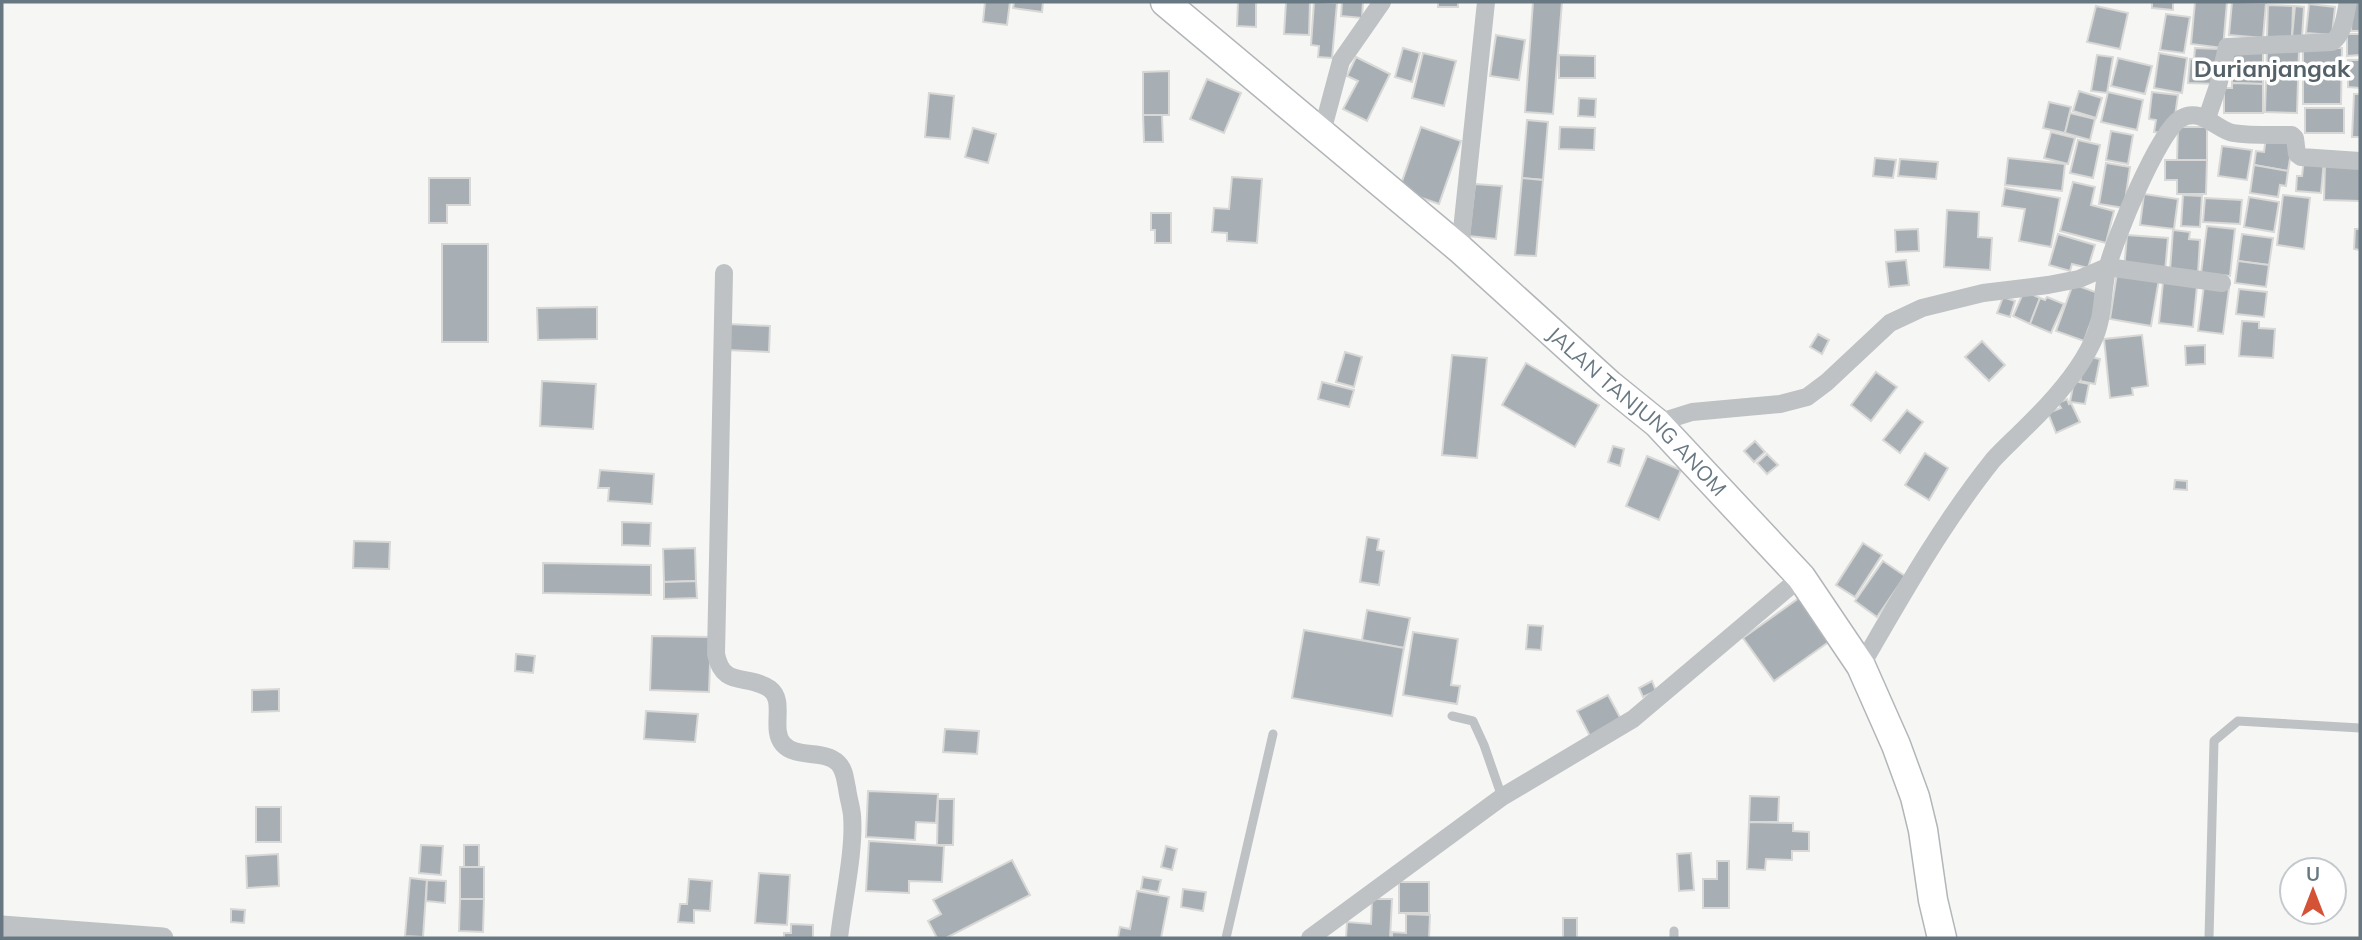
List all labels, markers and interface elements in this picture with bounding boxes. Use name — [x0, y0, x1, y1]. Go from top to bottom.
district label: Durianjangak — [2194, 53, 2351, 83]
street label: JALAN TANJUNG ANOM — [1542, 321, 1732, 501]
north arrow — [2278, 856, 2348, 926]
text: U — [2306, 862, 2320, 886]

